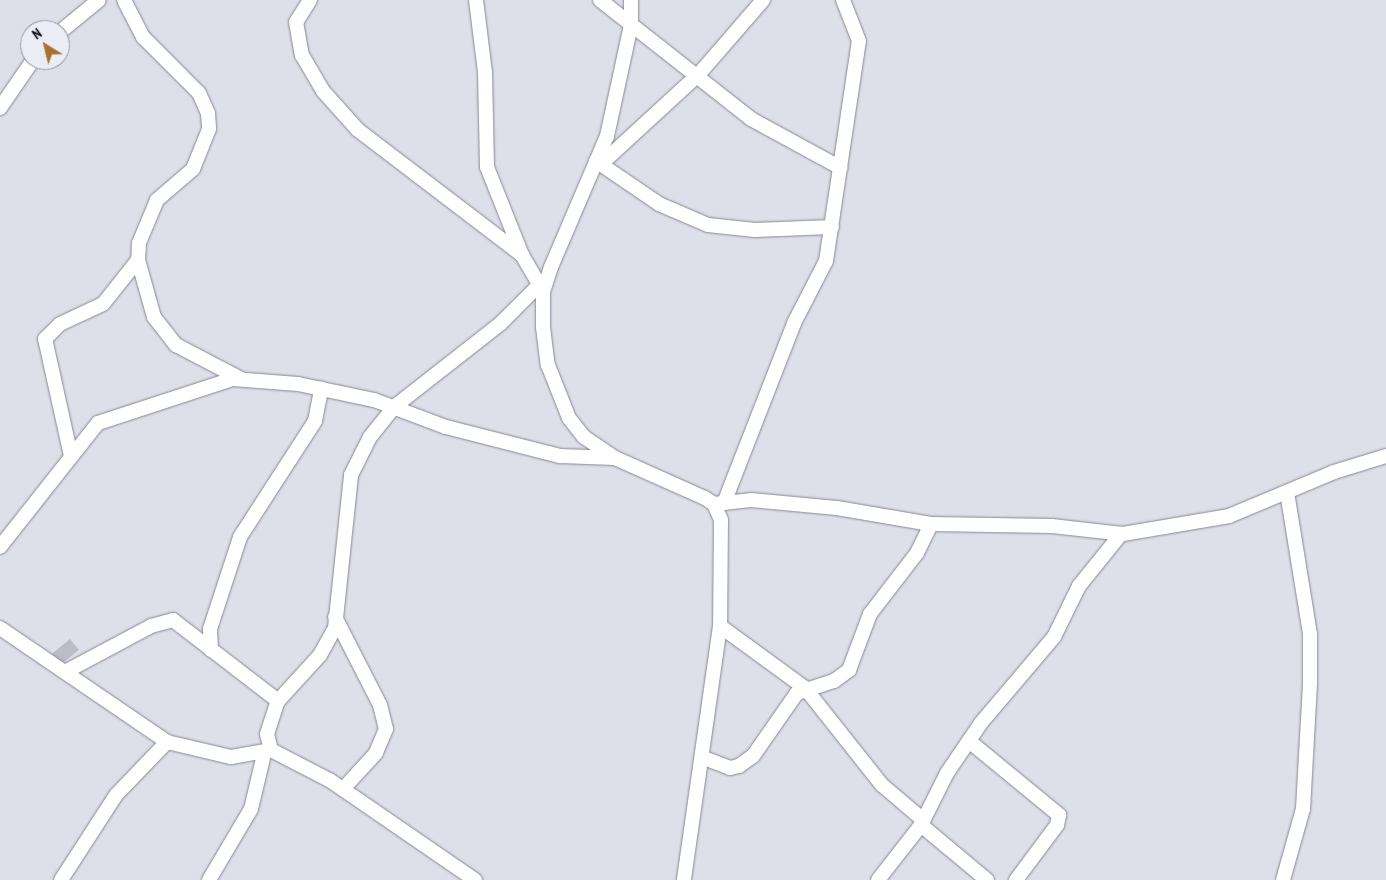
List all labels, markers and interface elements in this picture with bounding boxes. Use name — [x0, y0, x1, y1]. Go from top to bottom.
north arrow — [20, 20, 70, 70]
text: N — [28, 24, 45, 43]

